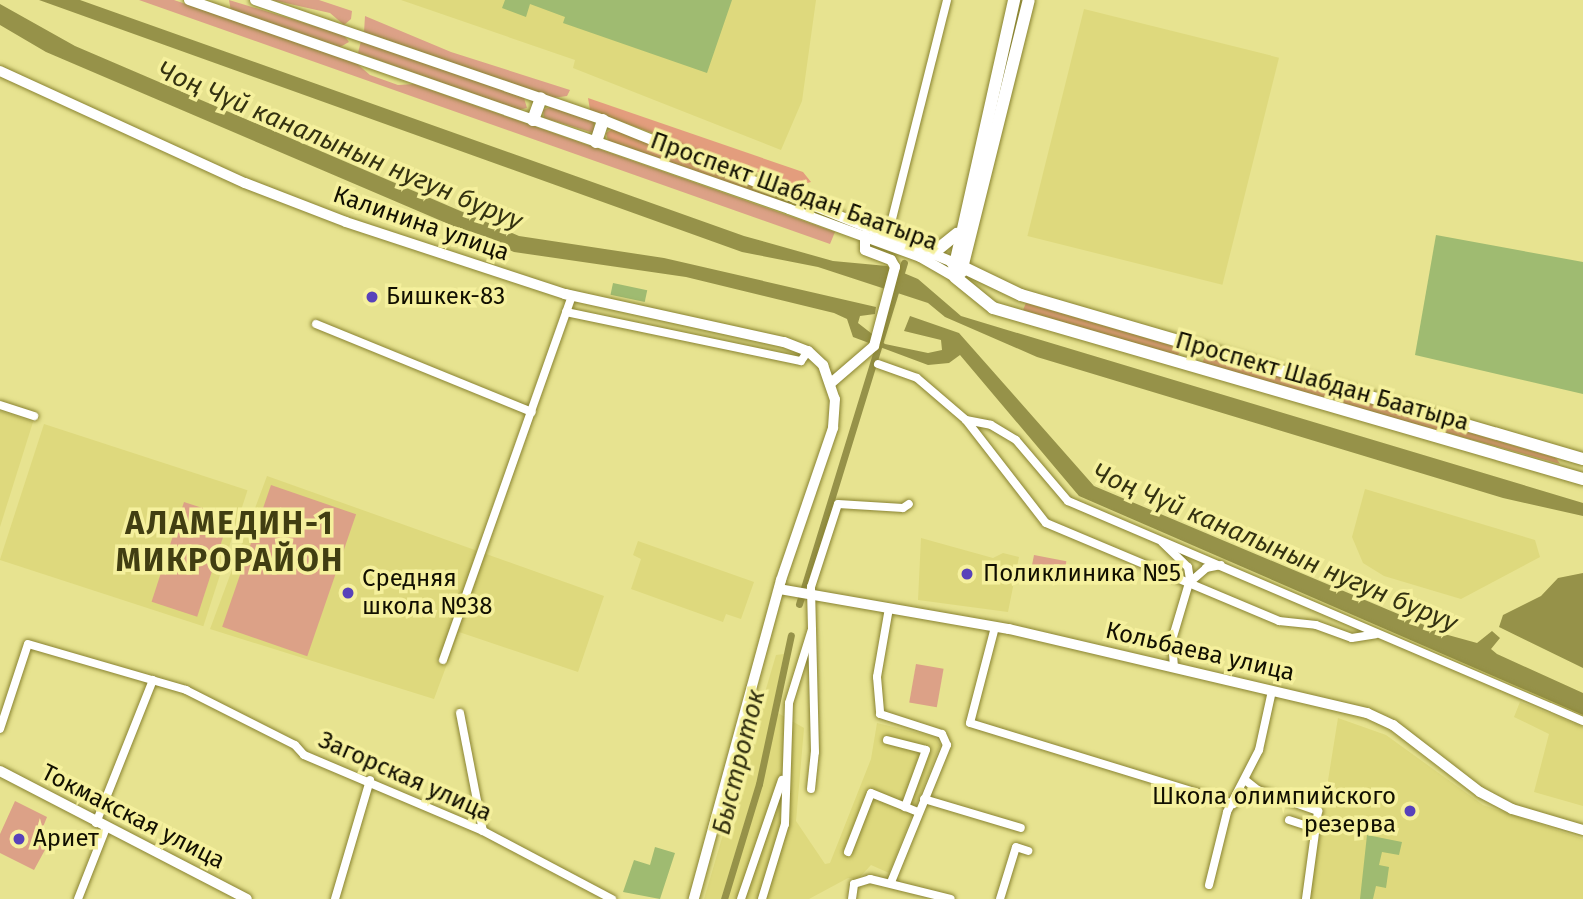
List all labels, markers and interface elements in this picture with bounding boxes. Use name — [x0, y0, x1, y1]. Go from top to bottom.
water label: Чоң Чүй каналынын нугун буруу — [153, 55, 527, 237]
street label: Проспект Шабдан Баатыра — [646, 127, 942, 257]
street label: Калинина улица — [329, 180, 513, 268]
place label: Бишкек-83 — [386, 283, 505, 311]
marker: Бишкек-83 — [364, 289, 380, 305]
street label: Проспект Шабдан Баатыра — [1172, 326, 1472, 438]
water label: Чоң Чүй каналынын нугун буруу — [1088, 457, 1462, 639]
district label: АЛАМЕДИН-1 МИКРОРАЙОН — [117, 505, 343, 580]
place label: Поликлиника №5 — [983, 560, 1181, 588]
marker: Поликлиника №5 — [957, 564, 977, 584]
place label: Средняя школа №38 — [362, 565, 492, 621]
marker: Средняя школа №38 — [340, 585, 356, 601]
street label: Кольбаева улица — [1103, 616, 1297, 688]
water label: Быстроток — [706, 686, 772, 838]
street label: Загорская улица — [314, 726, 496, 828]
street label: Токмакская улица — [36, 758, 230, 876]
place label: Школа олимпийского резерва — [1152, 783, 1396, 839]
marker: Школа олимпийского резерва — [1402, 803, 1418, 819]
place label: Ариет — [33, 825, 99, 853]
marker: Ариет — [11, 831, 27, 847]

